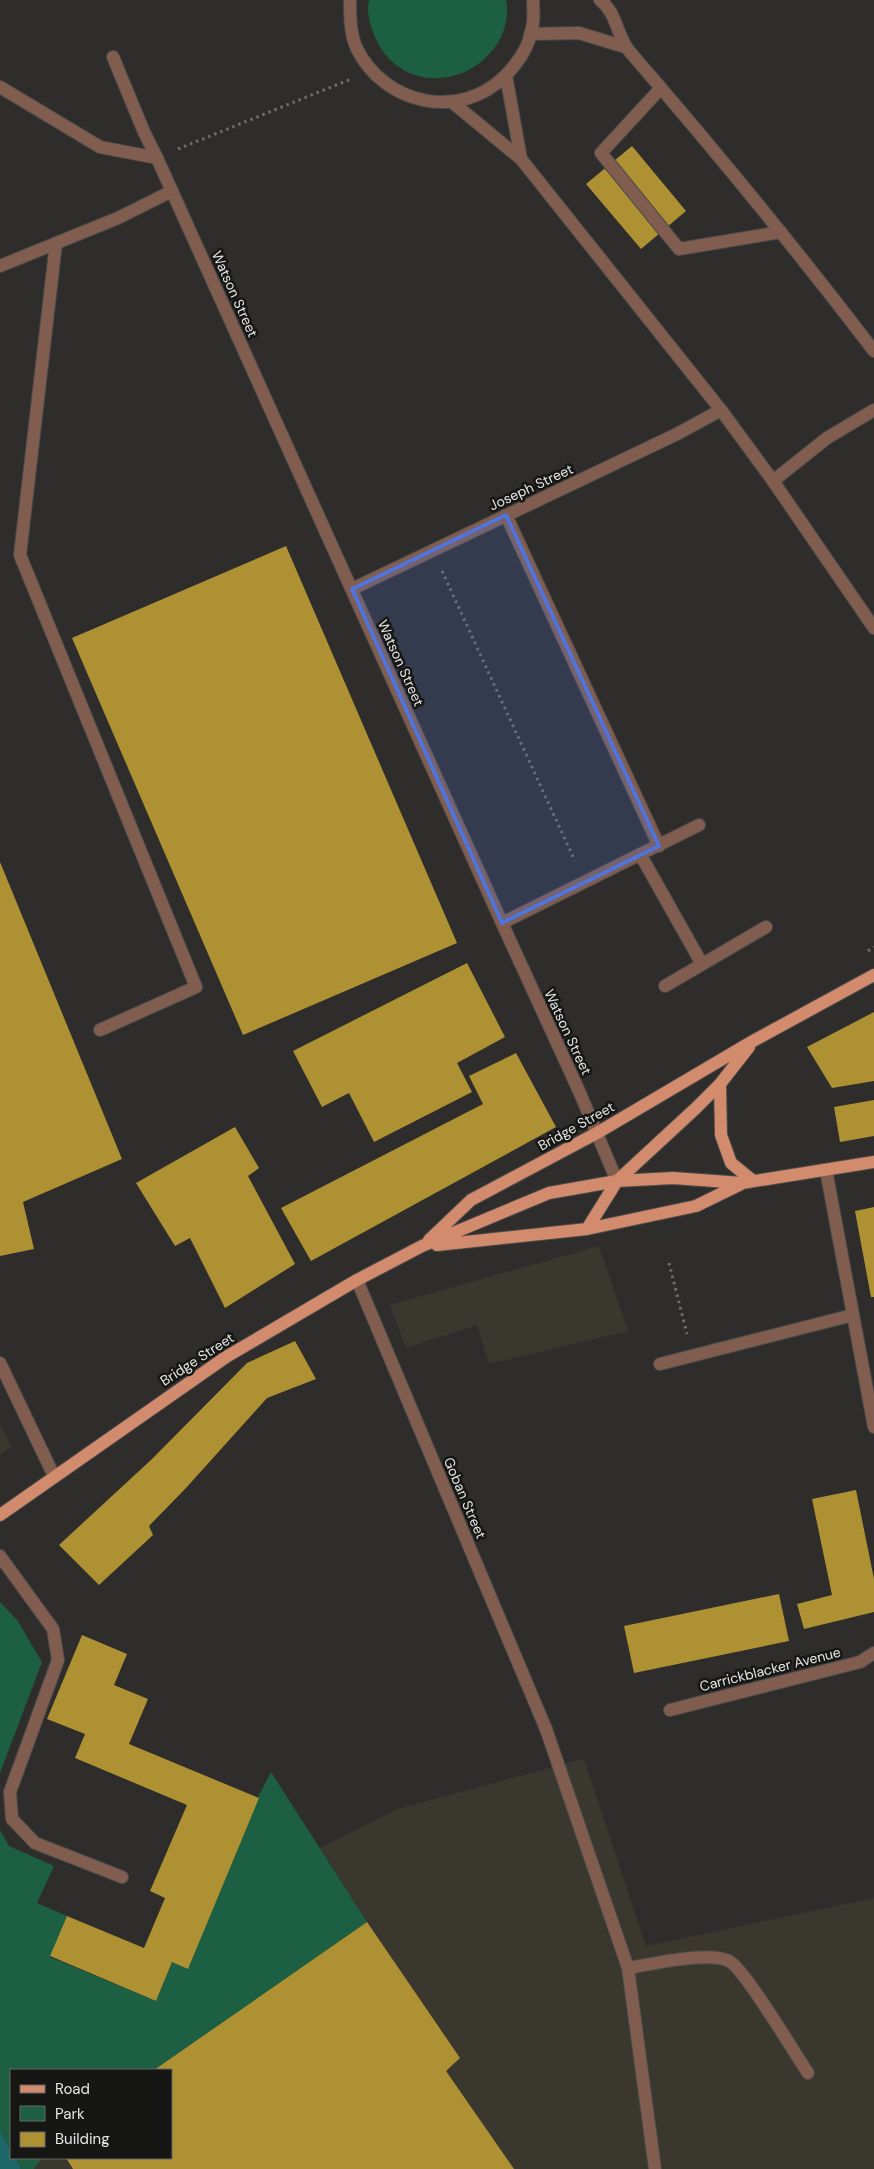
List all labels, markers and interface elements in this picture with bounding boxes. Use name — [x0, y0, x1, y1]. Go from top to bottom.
street label: Watson Street — [208, 248, 262, 340]
street label: Joseph Street — [486, 460, 576, 514]
street label: Watson Street — [374, 617, 428, 709]
street label: Watson Street — [540, 986, 596, 1078]
street label: Bridge Street — [535, 1098, 617, 1154]
street label: Bridge Street — [157, 1328, 237, 1390]
street label: Goban Street — [440, 1455, 490, 1541]
street label: Carrickblacker Avenue — [698, 1643, 843, 1695]
legend — [10, 2069, 172, 2159]
text: Road — [55, 2079, 90, 2099]
text: Park — [55, 2104, 85, 2124]
text: Building — [55, 2129, 110, 2149]

